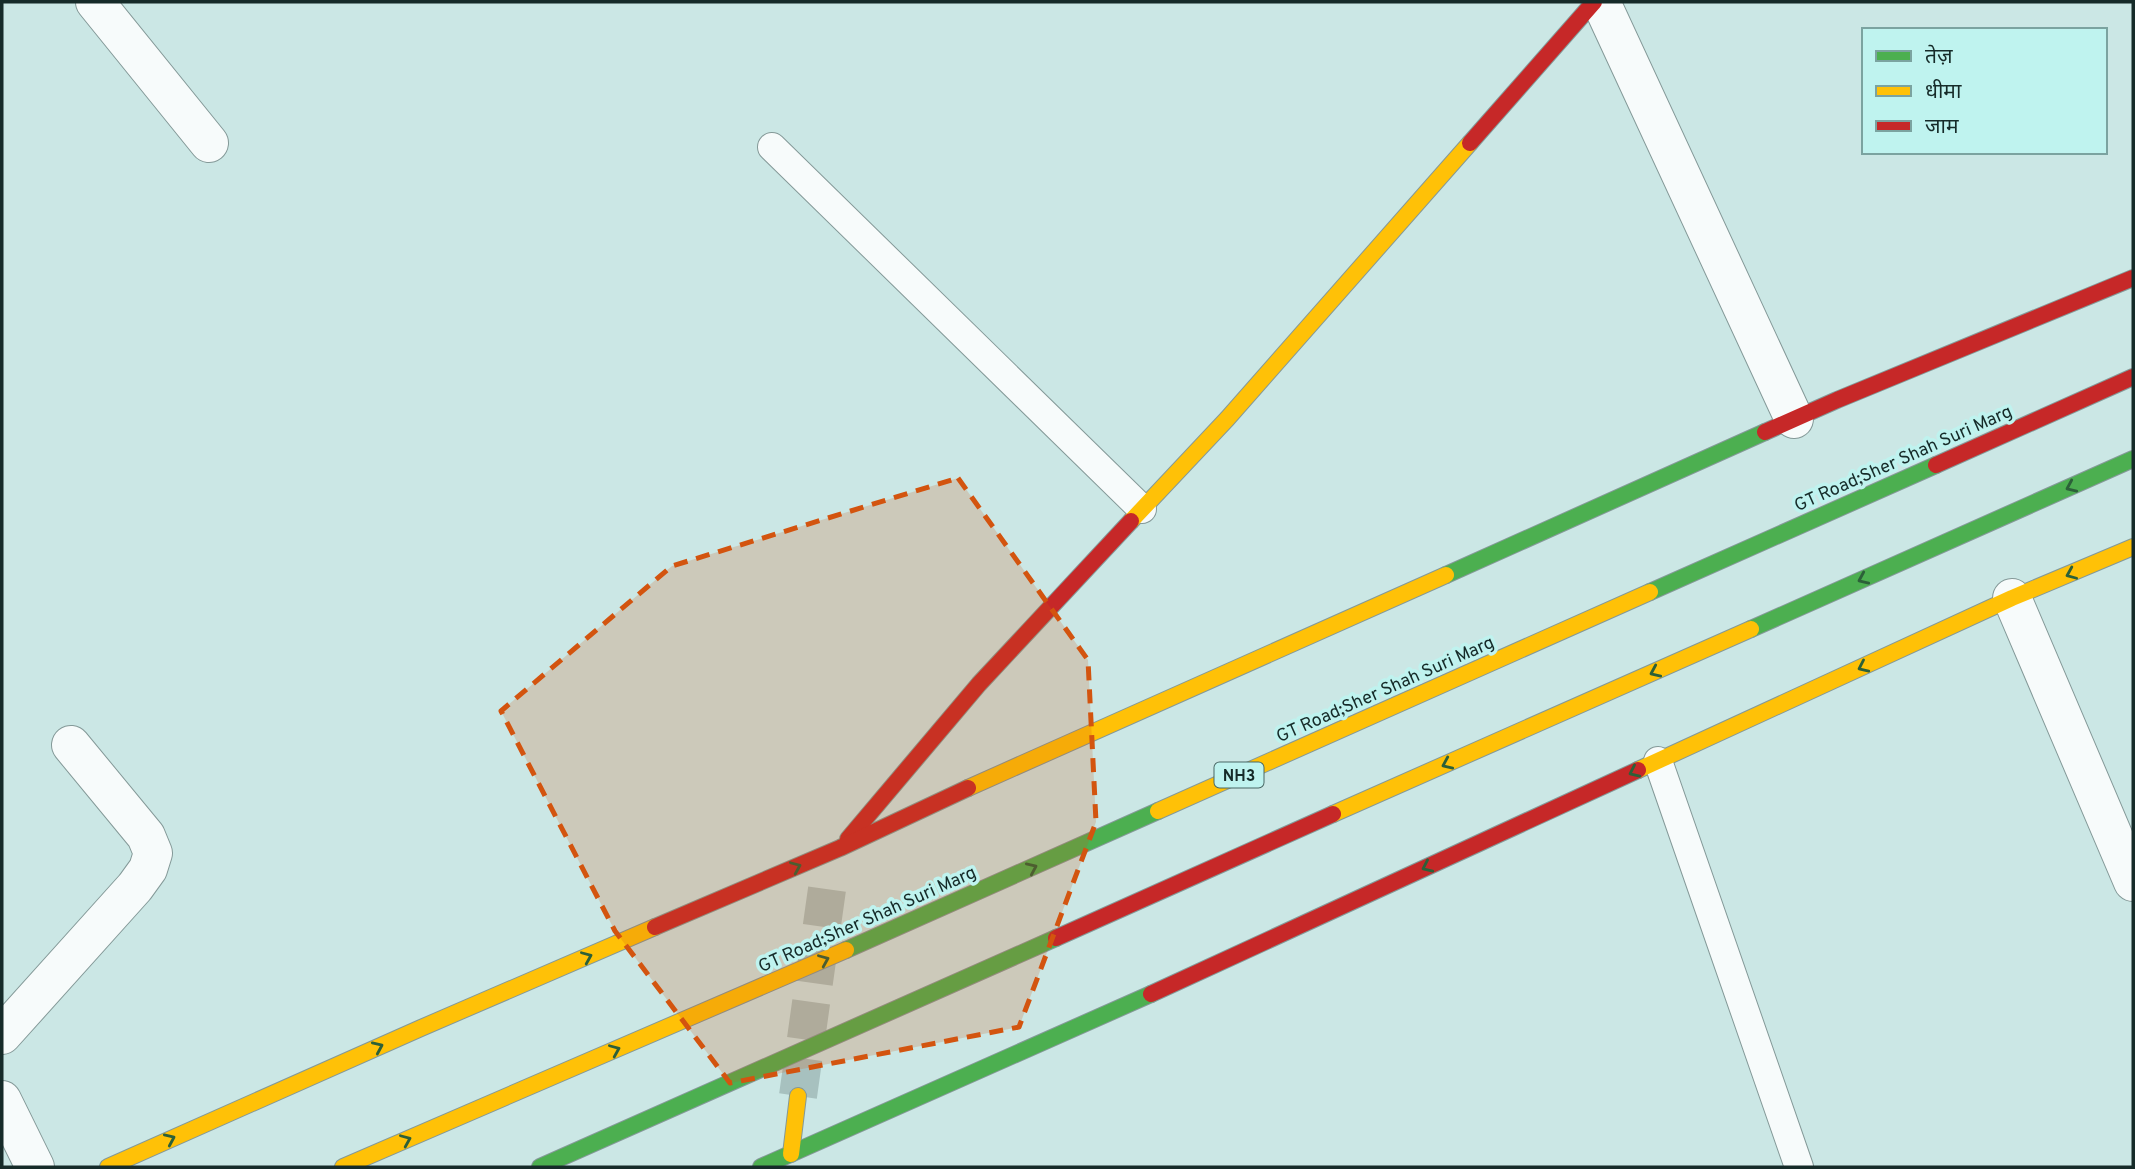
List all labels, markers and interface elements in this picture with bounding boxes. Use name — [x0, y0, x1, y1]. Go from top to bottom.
legend — [1862, 28, 2107, 154]
text: तेज़ — [1925, 44, 1953, 71]
text: धीमा — [1925, 79, 1962, 106]
text: जाम — [1925, 114, 1959, 141]
street label: GT Road;Sher Shah Suri Marg — [1791, 401, 2016, 518]
one-way arrow — [2066, 479, 2078, 493]
one-way arrow — [2065, 565, 2077, 579]
one-way arrow — [1858, 571, 1870, 585]
street label: GT Road;Sher Shah Suri Marg — [1273, 632, 1498, 749]
one-way arrow — [1858, 659, 1870, 673]
one-way arrow — [1650, 664, 1662, 678]
one-way arrow — [1442, 756, 1454, 770]
road number: NH3 — [1214, 762, 1264, 788]
one-way arrow — [1629, 764, 1641, 778]
one-way arrow — [1422, 859, 1434, 873]
one-way arrow — [789, 861, 801, 875]
street label: GT Road;Sher Shah Suri Marg — [755, 862, 980, 979]
one-way arrow — [1025, 862, 1037, 876]
one-way arrow — [580, 951, 592, 965]
one-way arrow — [816, 954, 829, 968]
one-way arrow — [371, 1041, 383, 1055]
one-way arrow — [607, 1044, 620, 1058]
one-way arrow — [163, 1133, 175, 1147]
one-way arrow — [399, 1134, 411, 1148]

